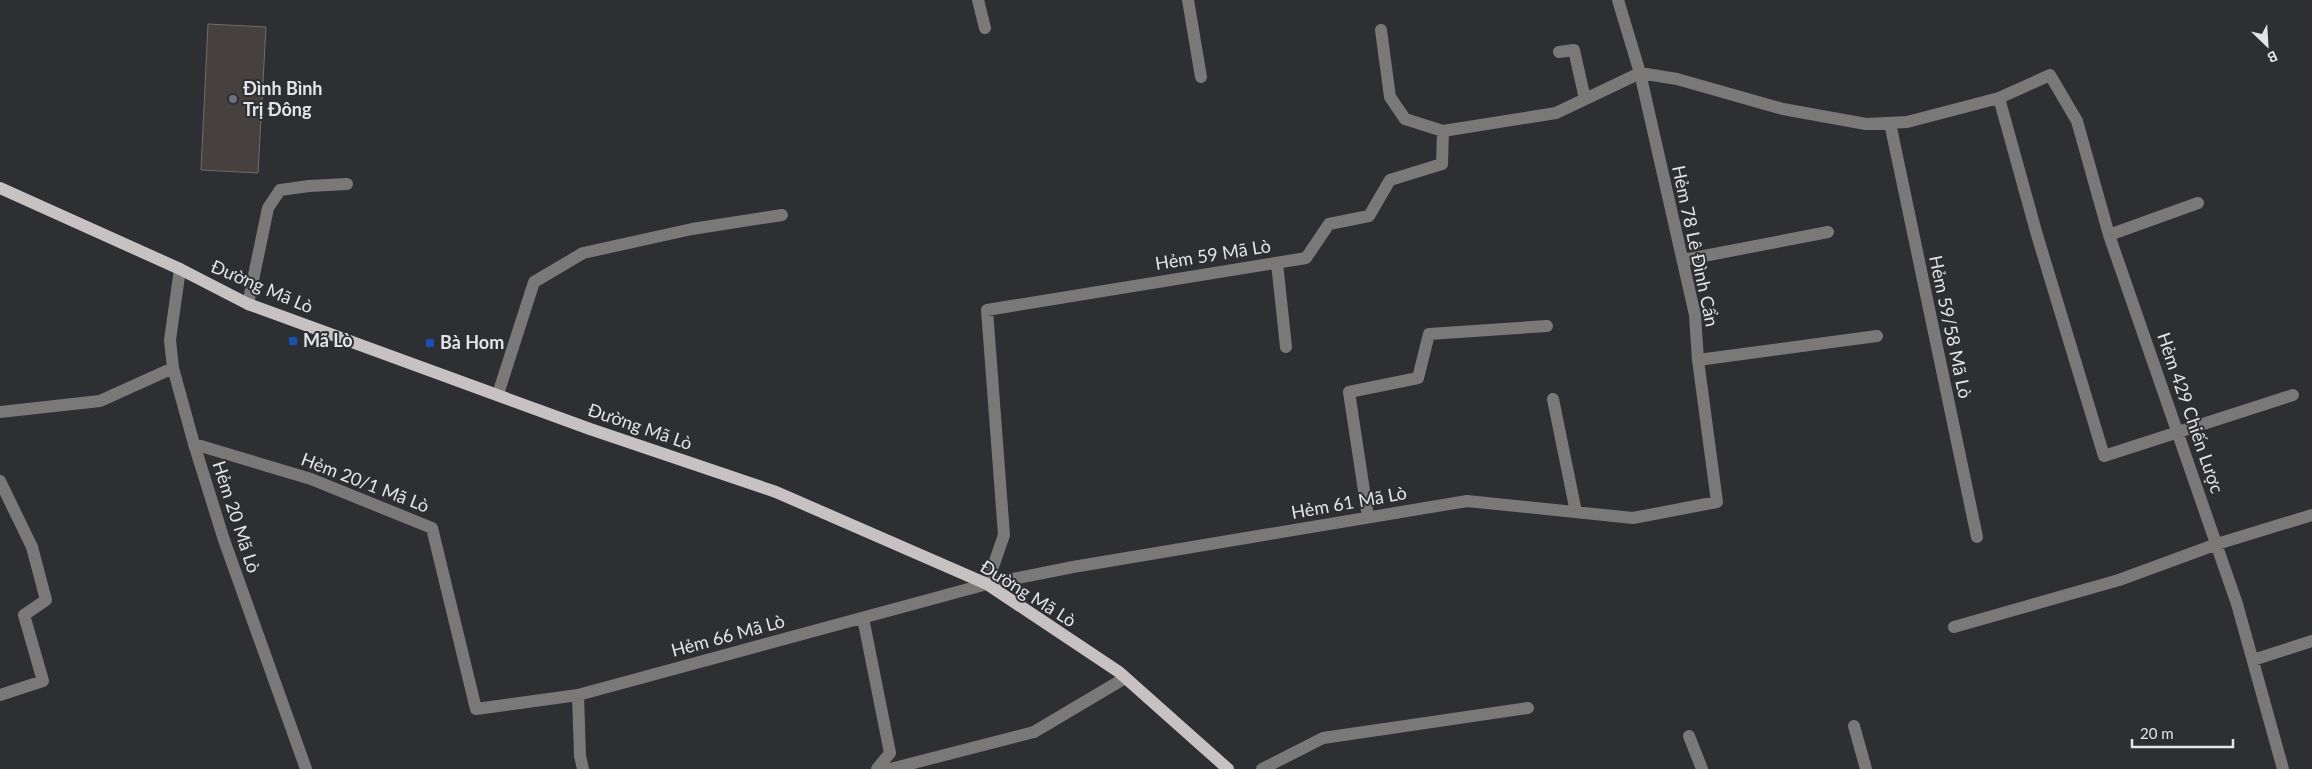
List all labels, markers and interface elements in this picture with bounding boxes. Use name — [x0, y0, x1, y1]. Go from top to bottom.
north arrow — [2242, 20, 2292, 70]
text: B — [2265, 48, 2280, 67]
place label: Đình Bình Trị Đông — [242, 77, 323, 120]
marker: Đình Bình Trị Đông — [227, 93, 239, 105]
street label: Hẻm 78 Lê Đình Cẩn — [1668, 163, 1724, 328]
street label: Hẻm 59 Mã Lò — [1154, 234, 1272, 274]
street label: Hẻm 59/58 Mã Lò — [1925, 253, 1977, 400]
street label: Đường Mã Lò — [208, 255, 317, 317]
place label: Mã Lò — [303, 329, 353, 351]
street label: Hẻm 429 Chiến Lược — [2153, 329, 2229, 496]
place label: Bà Hom — [440, 331, 504, 353]
marker: Mã Lò — [287, 335, 299, 347]
marker: Bà Hom — [424, 337, 436, 349]
street label: Đường Mã Lò — [585, 398, 695, 454]
street label: Hẻm 20/1 Mã Lò — [298, 448, 432, 517]
street label: Hẻm 20 Mã Lò — [208, 458, 265, 576]
street label: Hẻm 61 Mã Lò — [1289, 481, 1408, 523]
street label: Đường Mã Lò — [977, 555, 1081, 631]
street label: Hẻm 66 Mã Lò — [669, 609, 787, 661]
scale bar — [2132, 716, 2233, 748]
text: 20 m — [2140, 724, 2174, 742]

